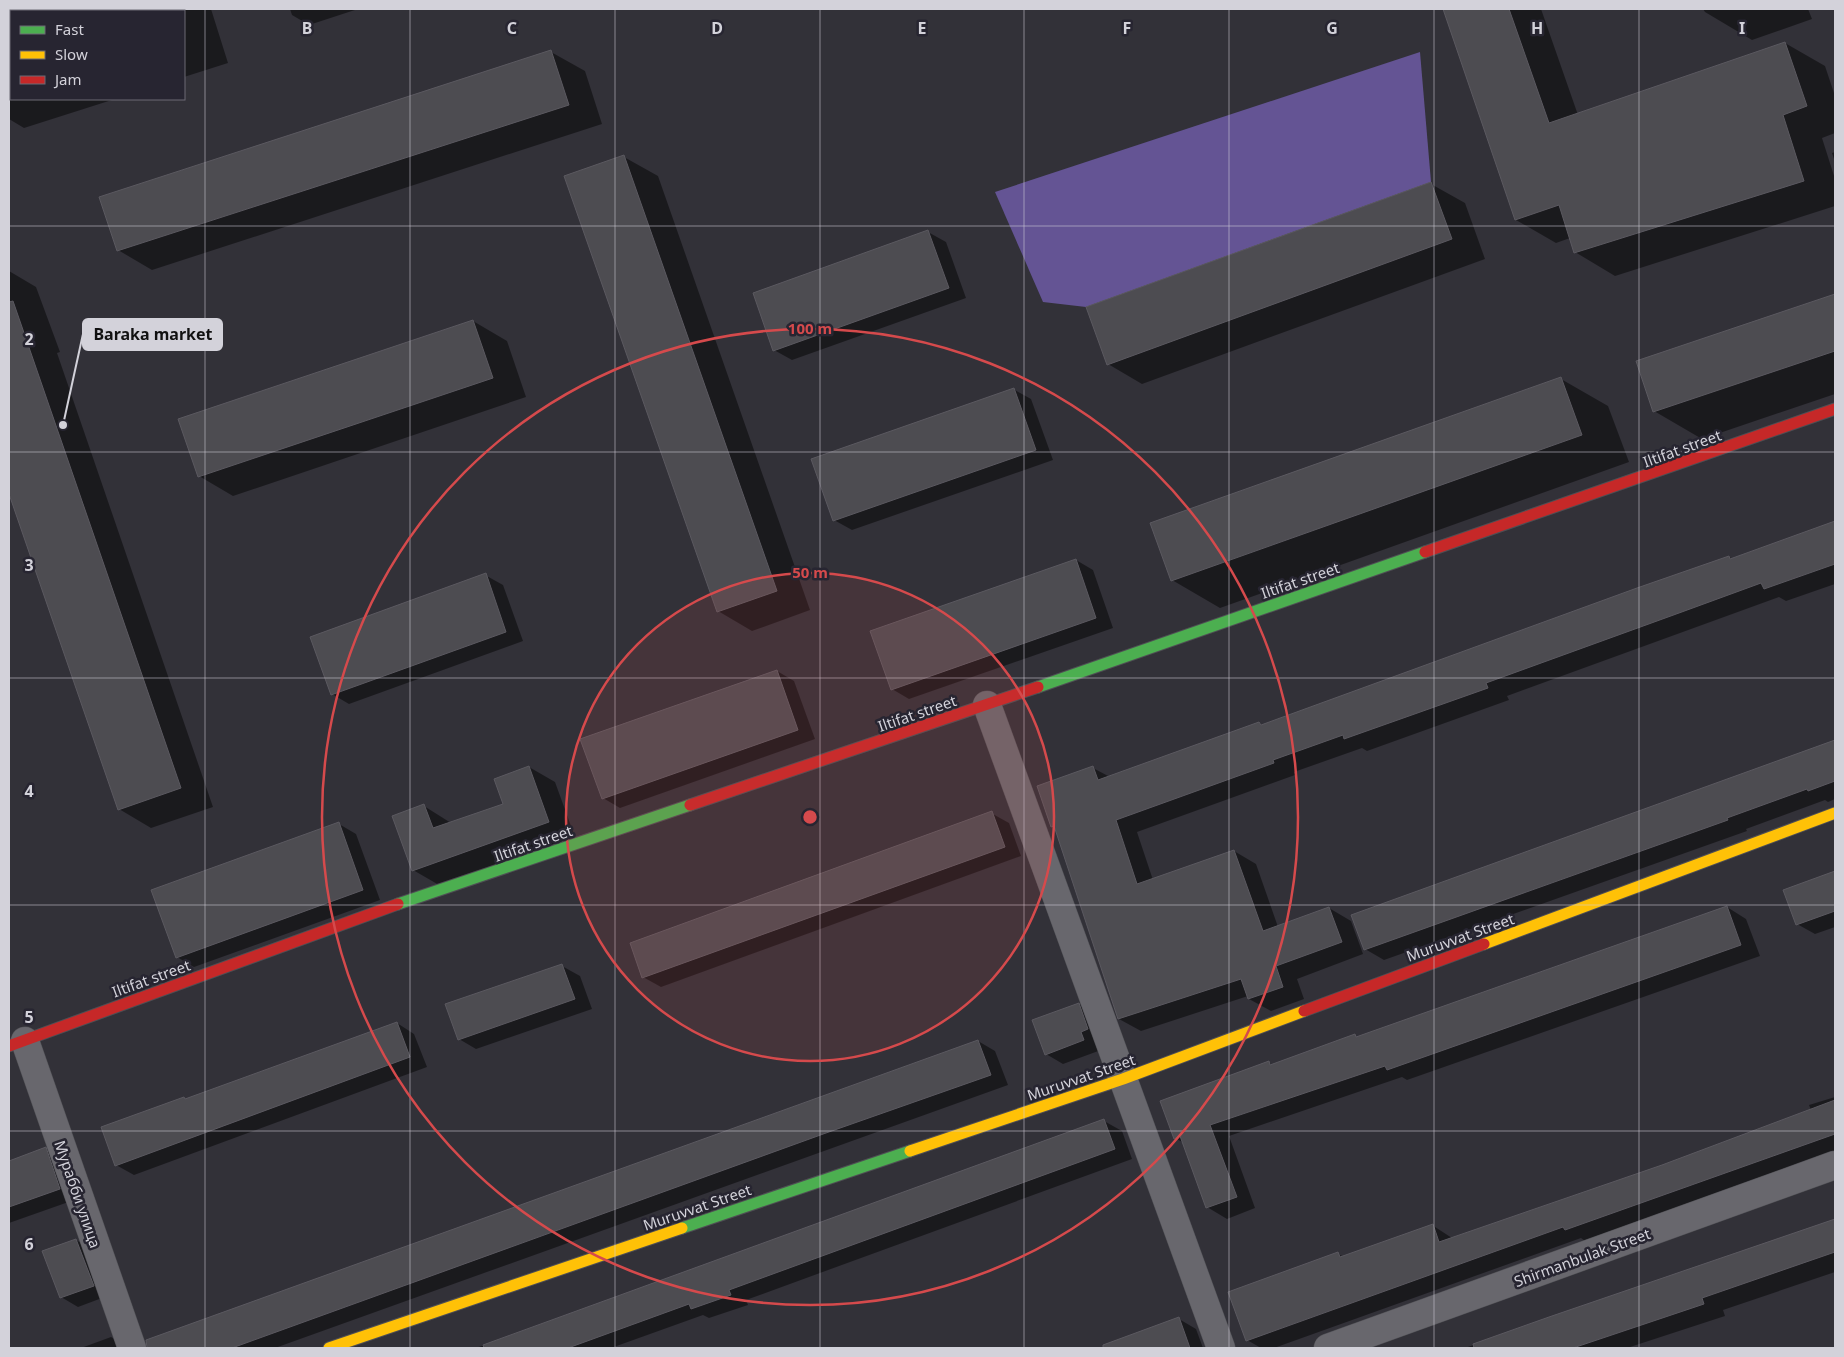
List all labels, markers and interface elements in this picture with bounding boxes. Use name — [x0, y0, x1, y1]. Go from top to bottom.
legend — [10, 10, 185, 100]
text: B — [302, 17, 312, 39]
text: C — [507, 17, 517, 39]
text: D — [711, 17, 723, 39]
text: E — [918, 17, 927, 39]
text: F — [1123, 17, 1131, 39]
text: G — [1326, 17, 1338, 39]
text: H — [1531, 17, 1543, 39]
text: I — [1739, 17, 1745, 39]
text: Fast — [55, 19, 84, 39]
text: Slow — [55, 44, 88, 64]
text: Jam — [53, 69, 82, 89]
text: 100 m — [788, 318, 832, 338]
callout: Baraka market — [83, 319, 222, 350]
text: Baraka market — [93, 323, 213, 345]
text: 2 — [24, 328, 34, 350]
street label: Iltifаt street — [1640, 424, 1724, 471]
text: 3 — [24, 554, 34, 576]
street label: Iltifаt street — [1258, 557, 1343, 603]
text: 50 m — [792, 562, 828, 582]
street label: Iltifаt street — [875, 690, 960, 736]
text: 4 — [24, 780, 34, 802]
centre of rings — [801, 808, 819, 826]
street label: Iltifаt street — [491, 820, 576, 866]
street label: Muruvvat Street — [1403, 908, 1517, 966]
street label: Iltifаt street — [109, 954, 193, 1001]
text: 5 — [24, 1006, 34, 1028]
street label: Muruvvat Street — [1024, 1049, 1138, 1105]
street label: Мурабби улица — [50, 1138, 106, 1250]
street label: Muruvvat Street — [640, 1179, 754, 1235]
street label: Shirmаnbulak Street — [1511, 1223, 1654, 1291]
text: 6 — [24, 1233, 34, 1255]

